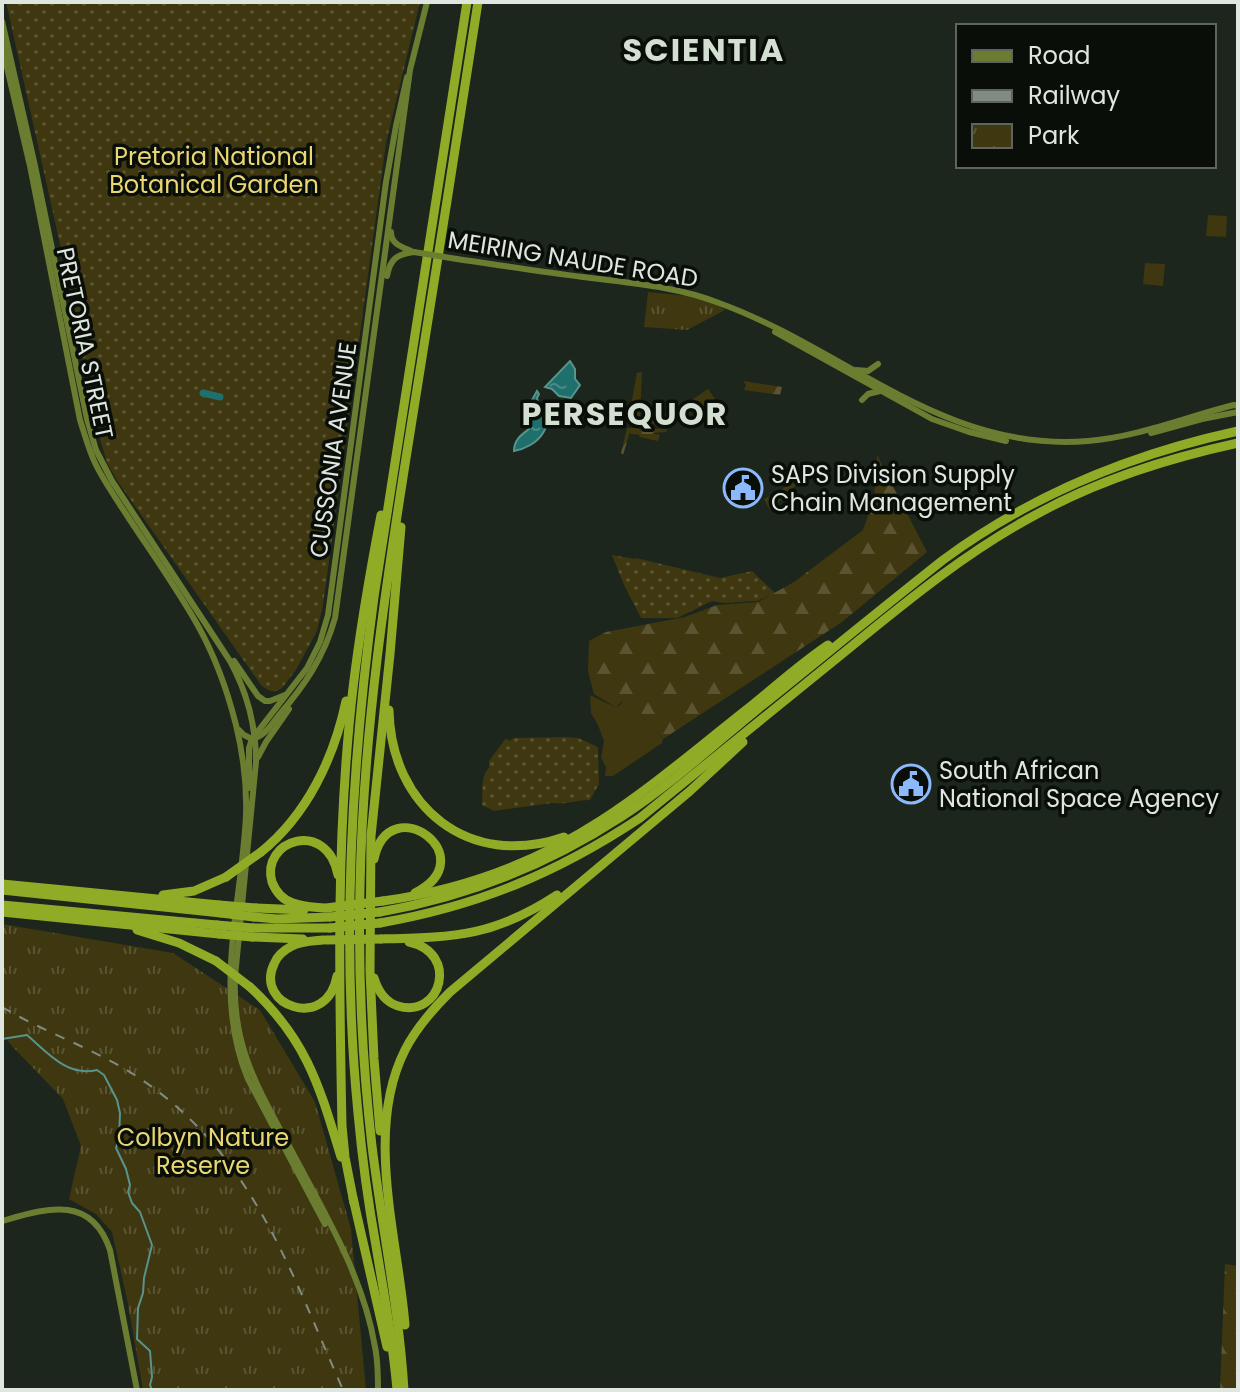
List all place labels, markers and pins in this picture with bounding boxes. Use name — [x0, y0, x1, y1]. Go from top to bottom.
place label: SAPS Division Supply Chain Management — [771, 458, 1015, 519]
public building icon: SAPS Division Supply Chain Management — [722, 467, 764, 509]
place label: South African National Space Agency — [939, 754, 1220, 815]
public building icon: South African National Space Agency — [890, 763, 932, 805]

